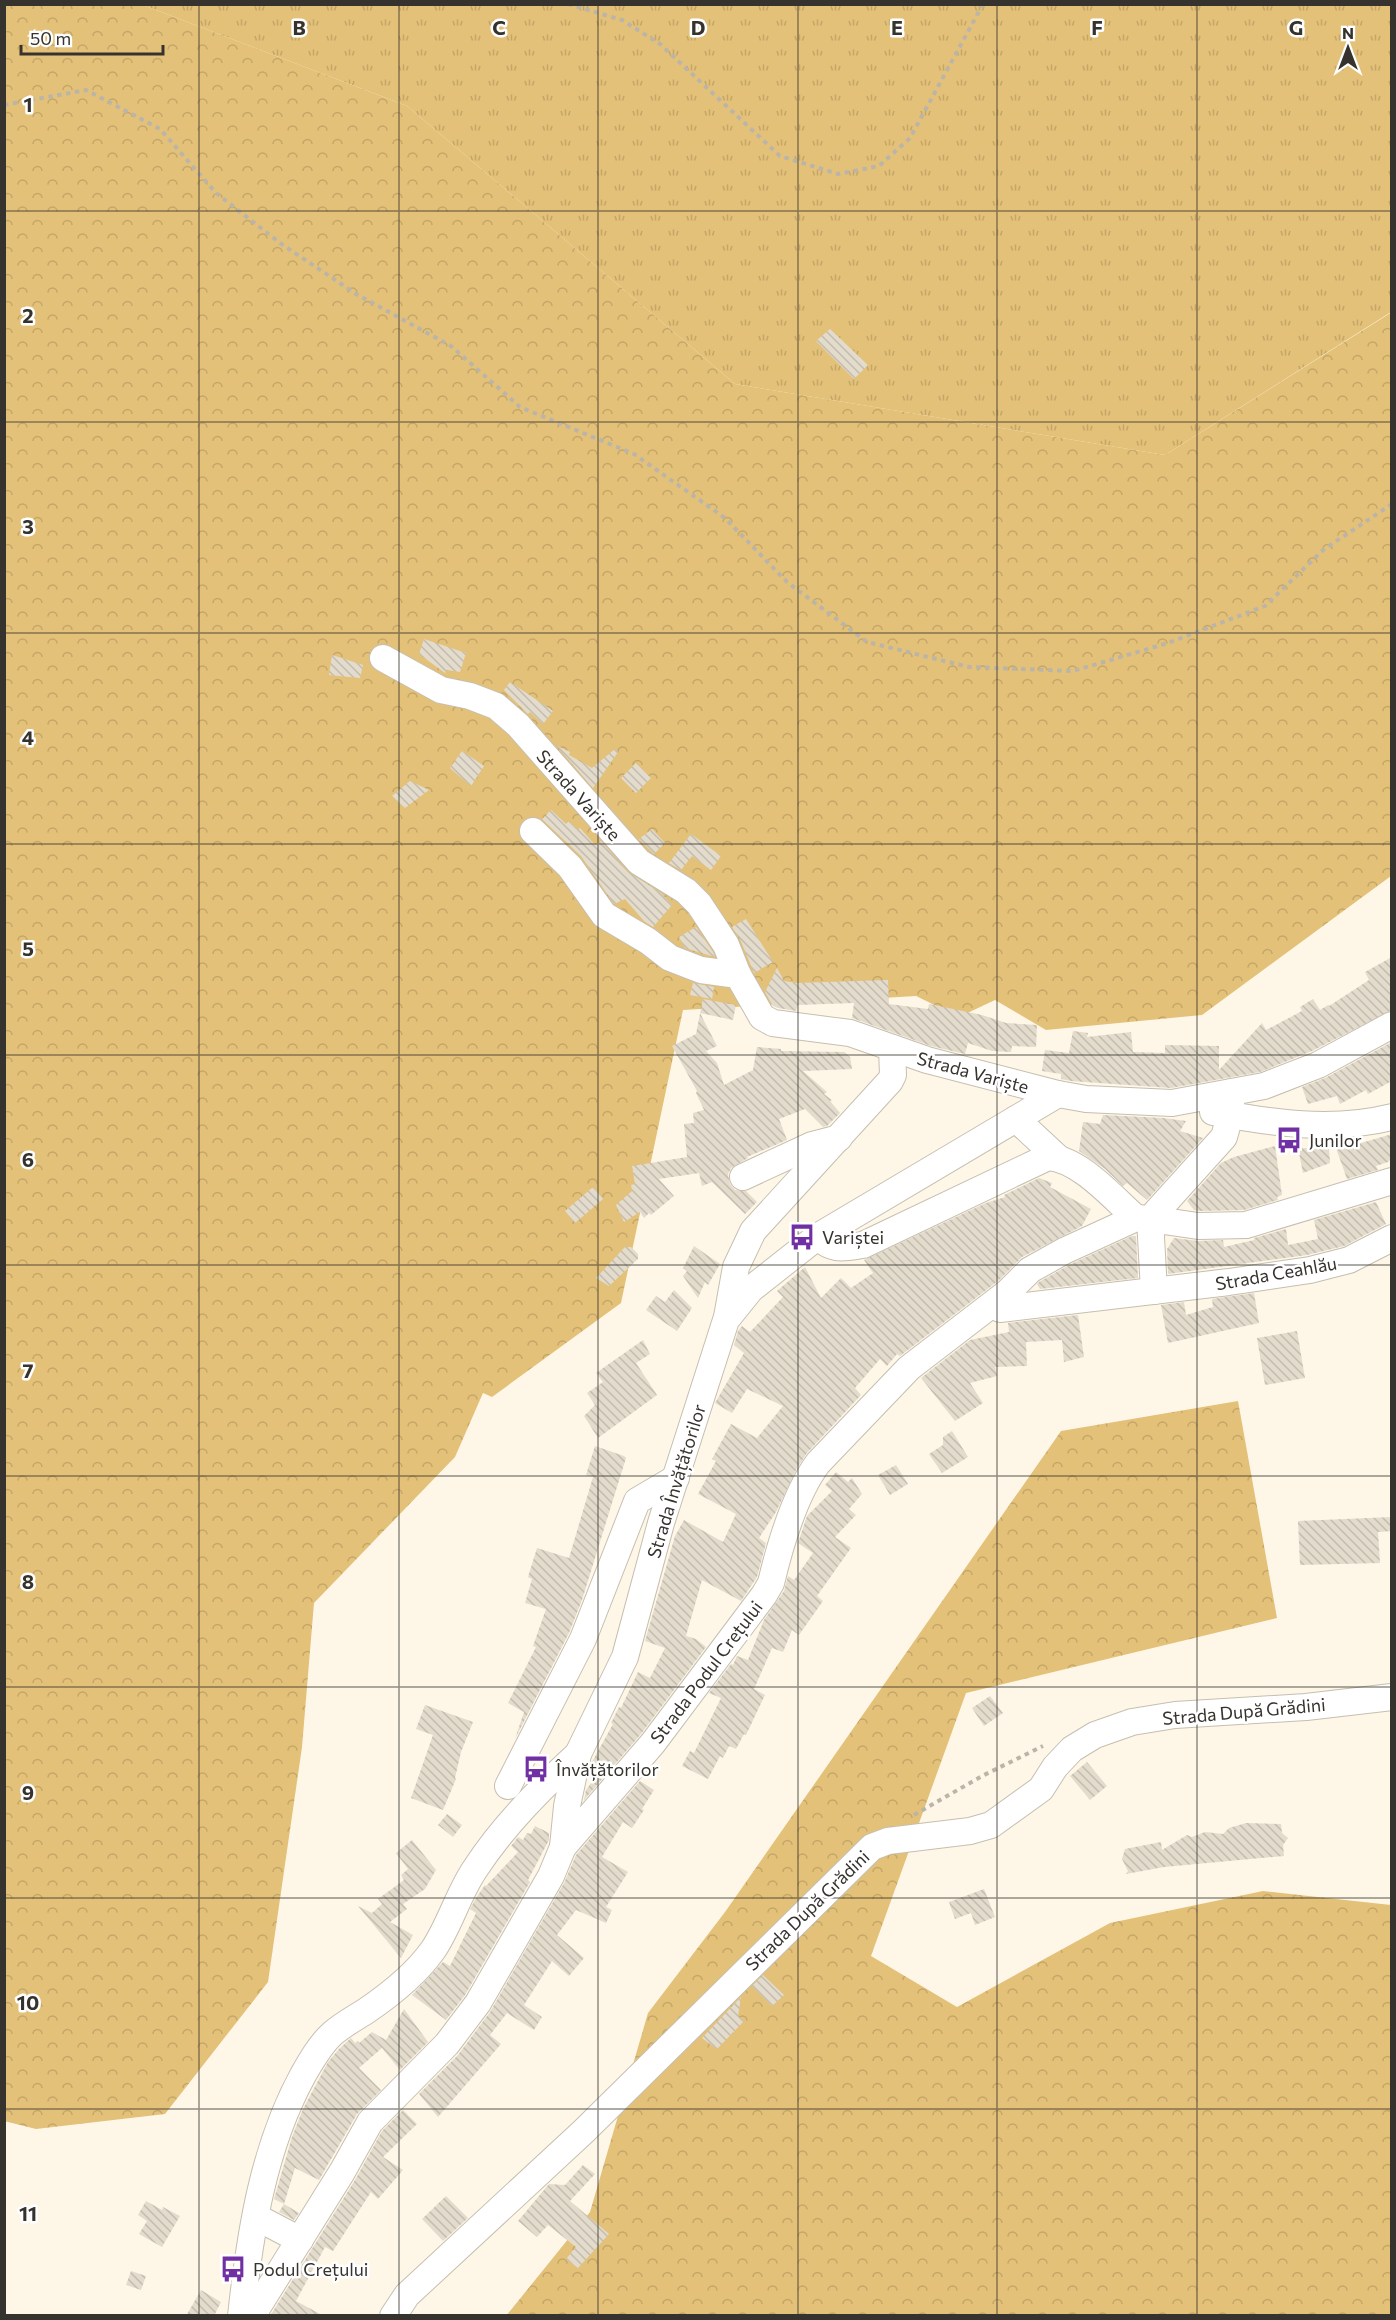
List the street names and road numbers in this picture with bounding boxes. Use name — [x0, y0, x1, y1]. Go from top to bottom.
street label: Strada Variște — [532, 745, 626, 846]
street label: Strada Variște — [914, 1046, 1031, 1098]
street label: Strada Ceahlău — [1214, 1251, 1338, 1295]
street label: Strada Învățătorilor — [642, 1401, 711, 1561]
street label: Strada Podul Crețului — [645, 1596, 768, 1748]
street label: Strada După Grădini — [1162, 1693, 1326, 1729]
street label: Strada După Grădini — [740, 1845, 874, 1975]

